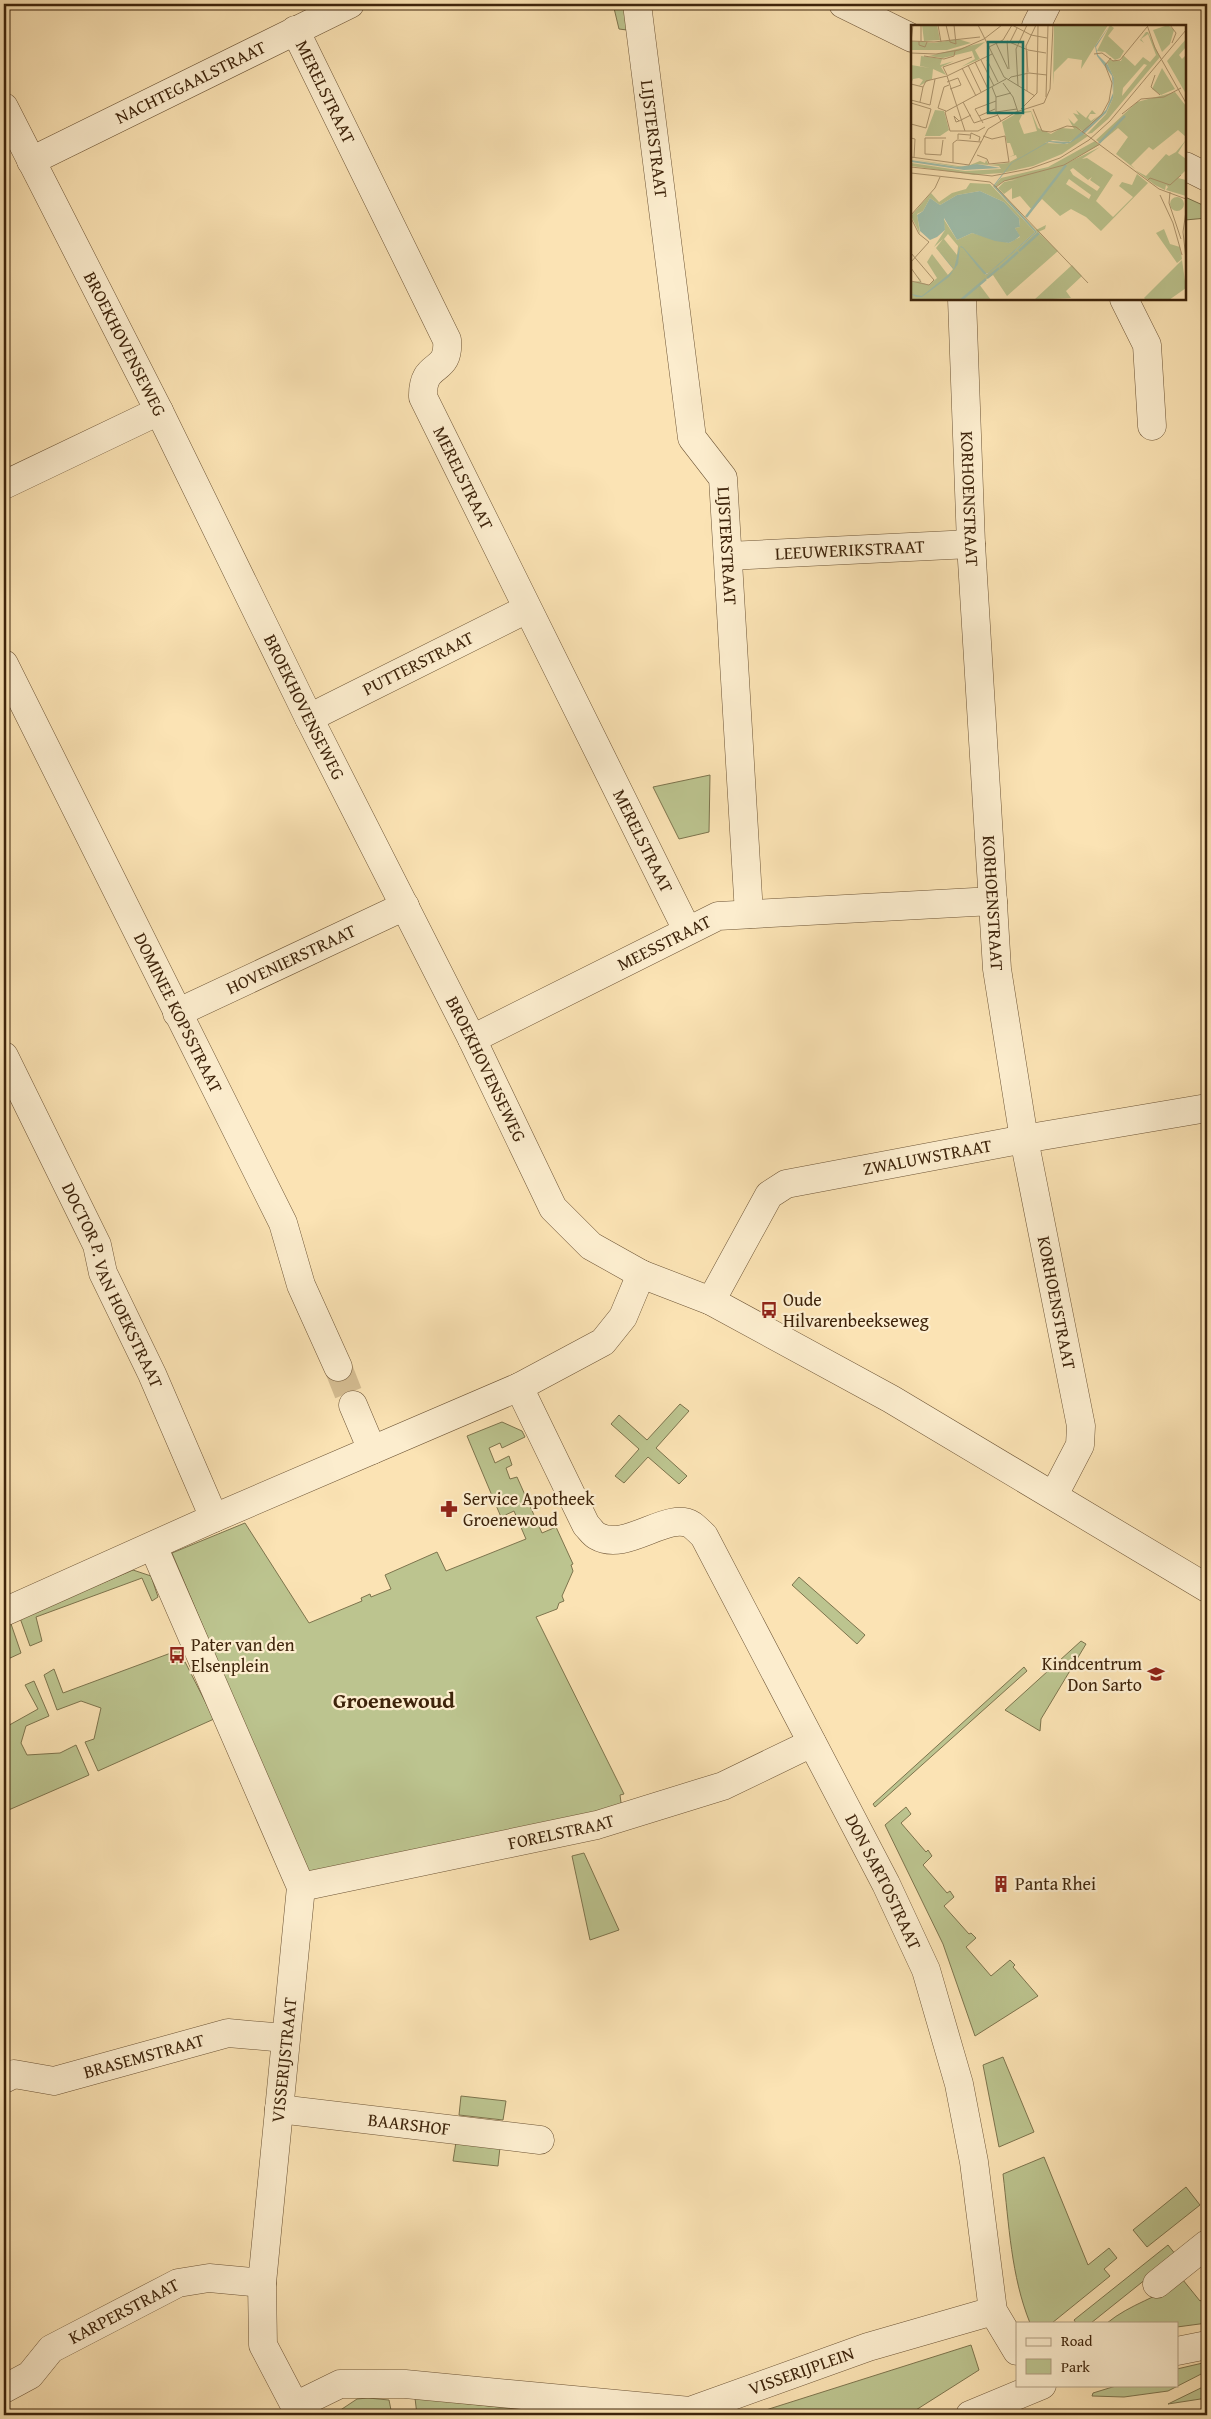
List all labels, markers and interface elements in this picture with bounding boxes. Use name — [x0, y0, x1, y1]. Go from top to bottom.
inset map — [911, 25, 1186, 300]
street label: NACHTEGAALSTRAAT — [111, 33, 270, 130]
street label: MERELSTRAAT — [289, 35, 363, 148]
street label: LIJSTERSTRAAT — [634, 78, 675, 199]
street label: BROEKHOVENSEWEG — [77, 267, 174, 421]
street label: MERELSTRAAT — [427, 421, 501, 534]
street label: KORHOENSTRAAT — [954, 431, 986, 567]
street label: LIJSTERSTRAAT — [711, 486, 745, 606]
street label: LEEUWERIKSTRAAT — [774, 532, 925, 567]
street label: PUTTERSTRAAT — [358, 624, 478, 702]
street label: BROEKHOVENSEWEG — [257, 630, 352, 785]
street label: MERELSTRAAT — [606, 784, 680, 897]
street label: KORHOENSTRAAT — [976, 835, 1011, 972]
street label: MEESSTRAAT — [612, 907, 716, 977]
street label: HOVENIERSTRAAT — [222, 917, 360, 1001]
street label: DOMINEE KOPSSTRAAT — [127, 928, 230, 1098]
street label: BROEKHOVENSEWEG — [439, 991, 534, 1147]
street label: ZWALUWSTRAAT — [861, 1131, 994, 1182]
street label: DOCTOR P. VAN HOEKSTRAAT — [55, 1178, 170, 1392]
street label: KORHOENSTRAAT — [1031, 1234, 1083, 1372]
place label: Oude Hilvarenbeekseweg — [783, 1286, 929, 1334]
bus stop icon: Oude Hilvarenbeekseweg — [759, 1300, 779, 1320]
place label: Service Apotheek Groenewoud — [463, 1485, 595, 1533]
pharmacy icon: Service Apotheek Groenewoud — [439, 1499, 459, 1519]
place label: Pater van den Elsenplein — [191, 1631, 295, 1679]
bus stop icon: Pater van den Elsenplein — [167, 1645, 187, 1665]
place label: Kindcentrum Don Sarto — [1042, 1650, 1142, 1698]
school or university icon: Kindcentrum Don Sarto — [1146, 1664, 1166, 1684]
district label: Groenewoud — [333, 1684, 455, 1716]
street label: FORELSTRAAT — [505, 1806, 618, 1856]
street label: DON SARTOSTRAAT — [839, 1809, 929, 1954]
place label: Panta Rhei — [1015, 1870, 1096, 1897]
building icon: Panta Rhei — [991, 1874, 1011, 1894]
street label: VISSERIJSTRAAT — [263, 1996, 304, 2124]
street label: BRASEMSTRAAT — [80, 2026, 207, 2085]
street label: BAARSHOF — [366, 2106, 452, 2142]
street label: KARPERSTRAAT — [63, 2271, 184, 2351]
legend — [1016, 2322, 1178, 2386]
text: Road — [1061, 2330, 1092, 2351]
street label: VISSERIJPLEIN — [745, 2339, 858, 2402]
text: Park — [1061, 2356, 1090, 2377]

